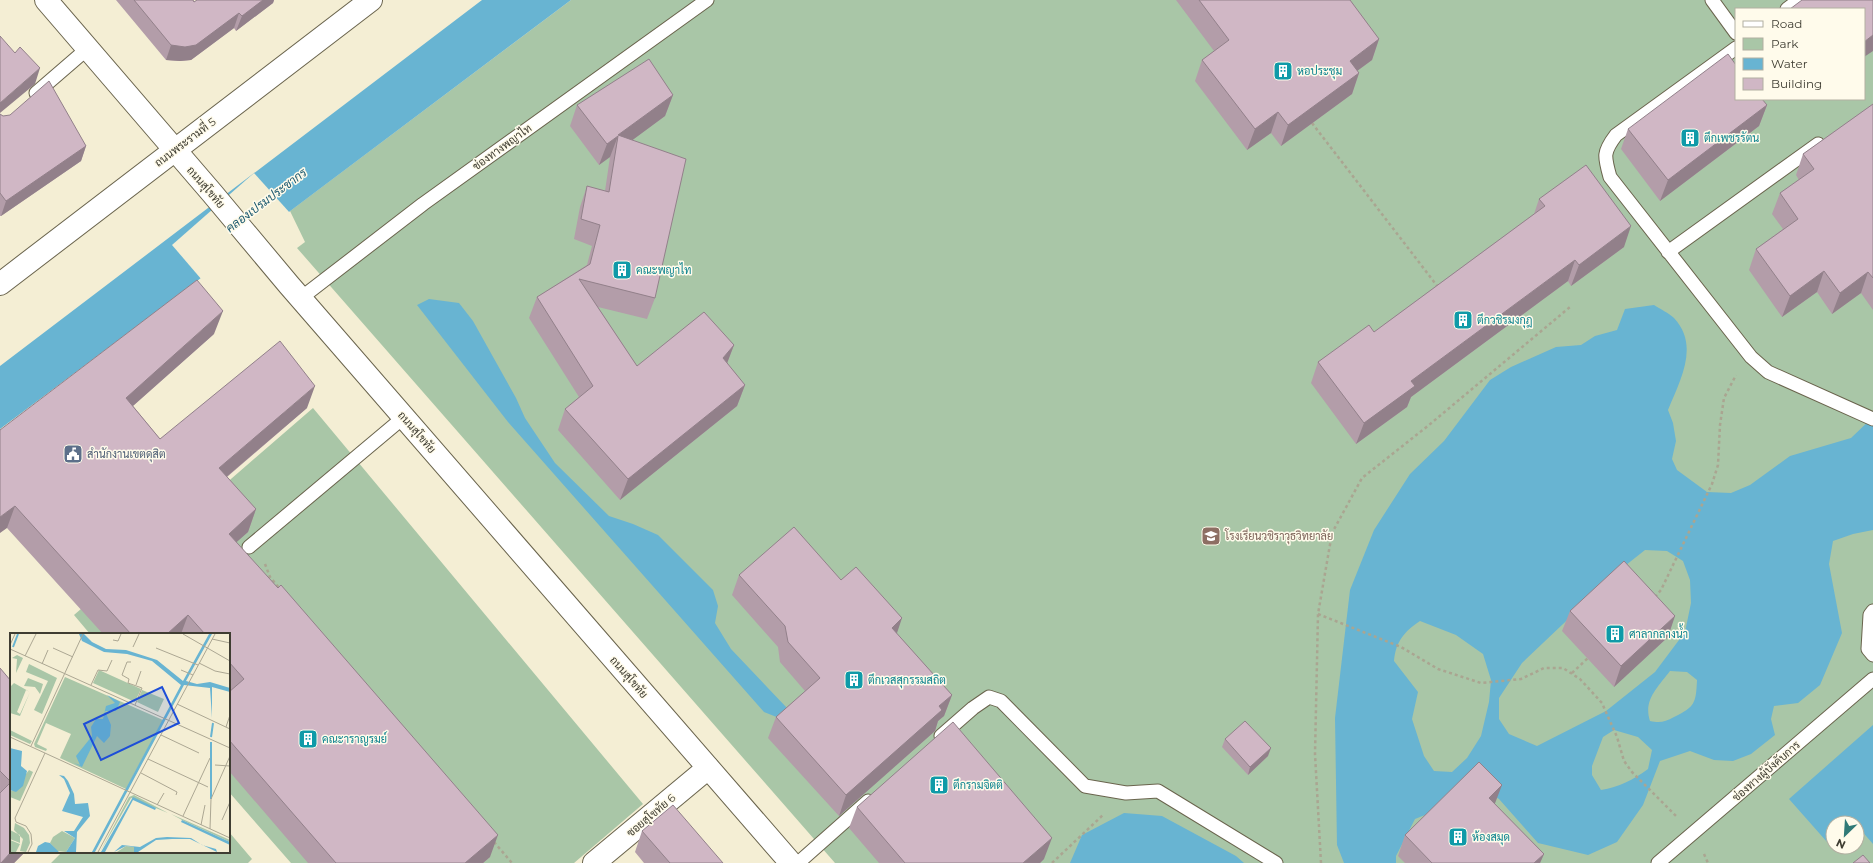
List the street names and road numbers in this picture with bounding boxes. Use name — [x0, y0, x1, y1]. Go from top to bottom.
street label: ถนนพระรามที่ 5 — [149, 111, 218, 170]
street label: ช่องทางพญาไท — [469, 120, 534, 173]
street label: ถนนสุโขทัย — [182, 163, 229, 212]
street label: ถนนสุโขทัย — [393, 408, 440, 457]
street label: ถนนสุโขทัย — [605, 653, 652, 702]
street label: ช่องทางผู้บังคับการ — [1729, 738, 1803, 805]
street label: ซอยสุโขทัย 6 — [623, 789, 680, 841]

